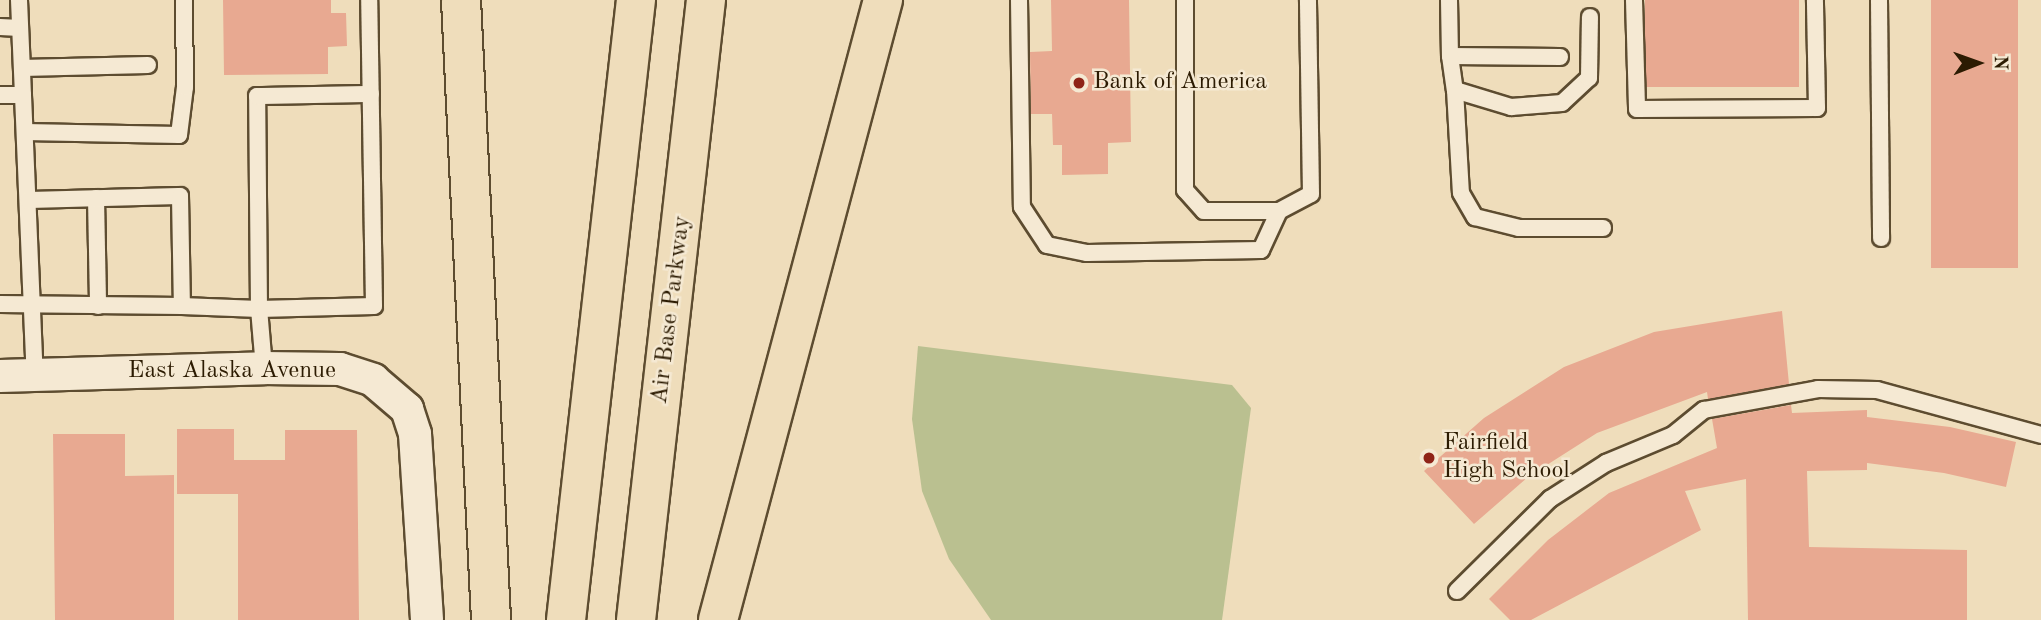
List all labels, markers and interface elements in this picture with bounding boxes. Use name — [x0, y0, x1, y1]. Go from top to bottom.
north arrow — [1943, 28, 2013, 98]
text: N — [1990, 55, 2009, 70]
place label: Bank of America — [1093, 69, 1267, 97]
marker: Bank of America — [1071, 75, 1087, 91]
street label: Air Base Parkway — [646, 214, 698, 406]
street label: East Alaska Avenue — [128, 358, 336, 386]
place label: Fairfield High School — [1443, 430, 1570, 486]
marker: Fairfield High School — [1421, 450, 1437, 466]

